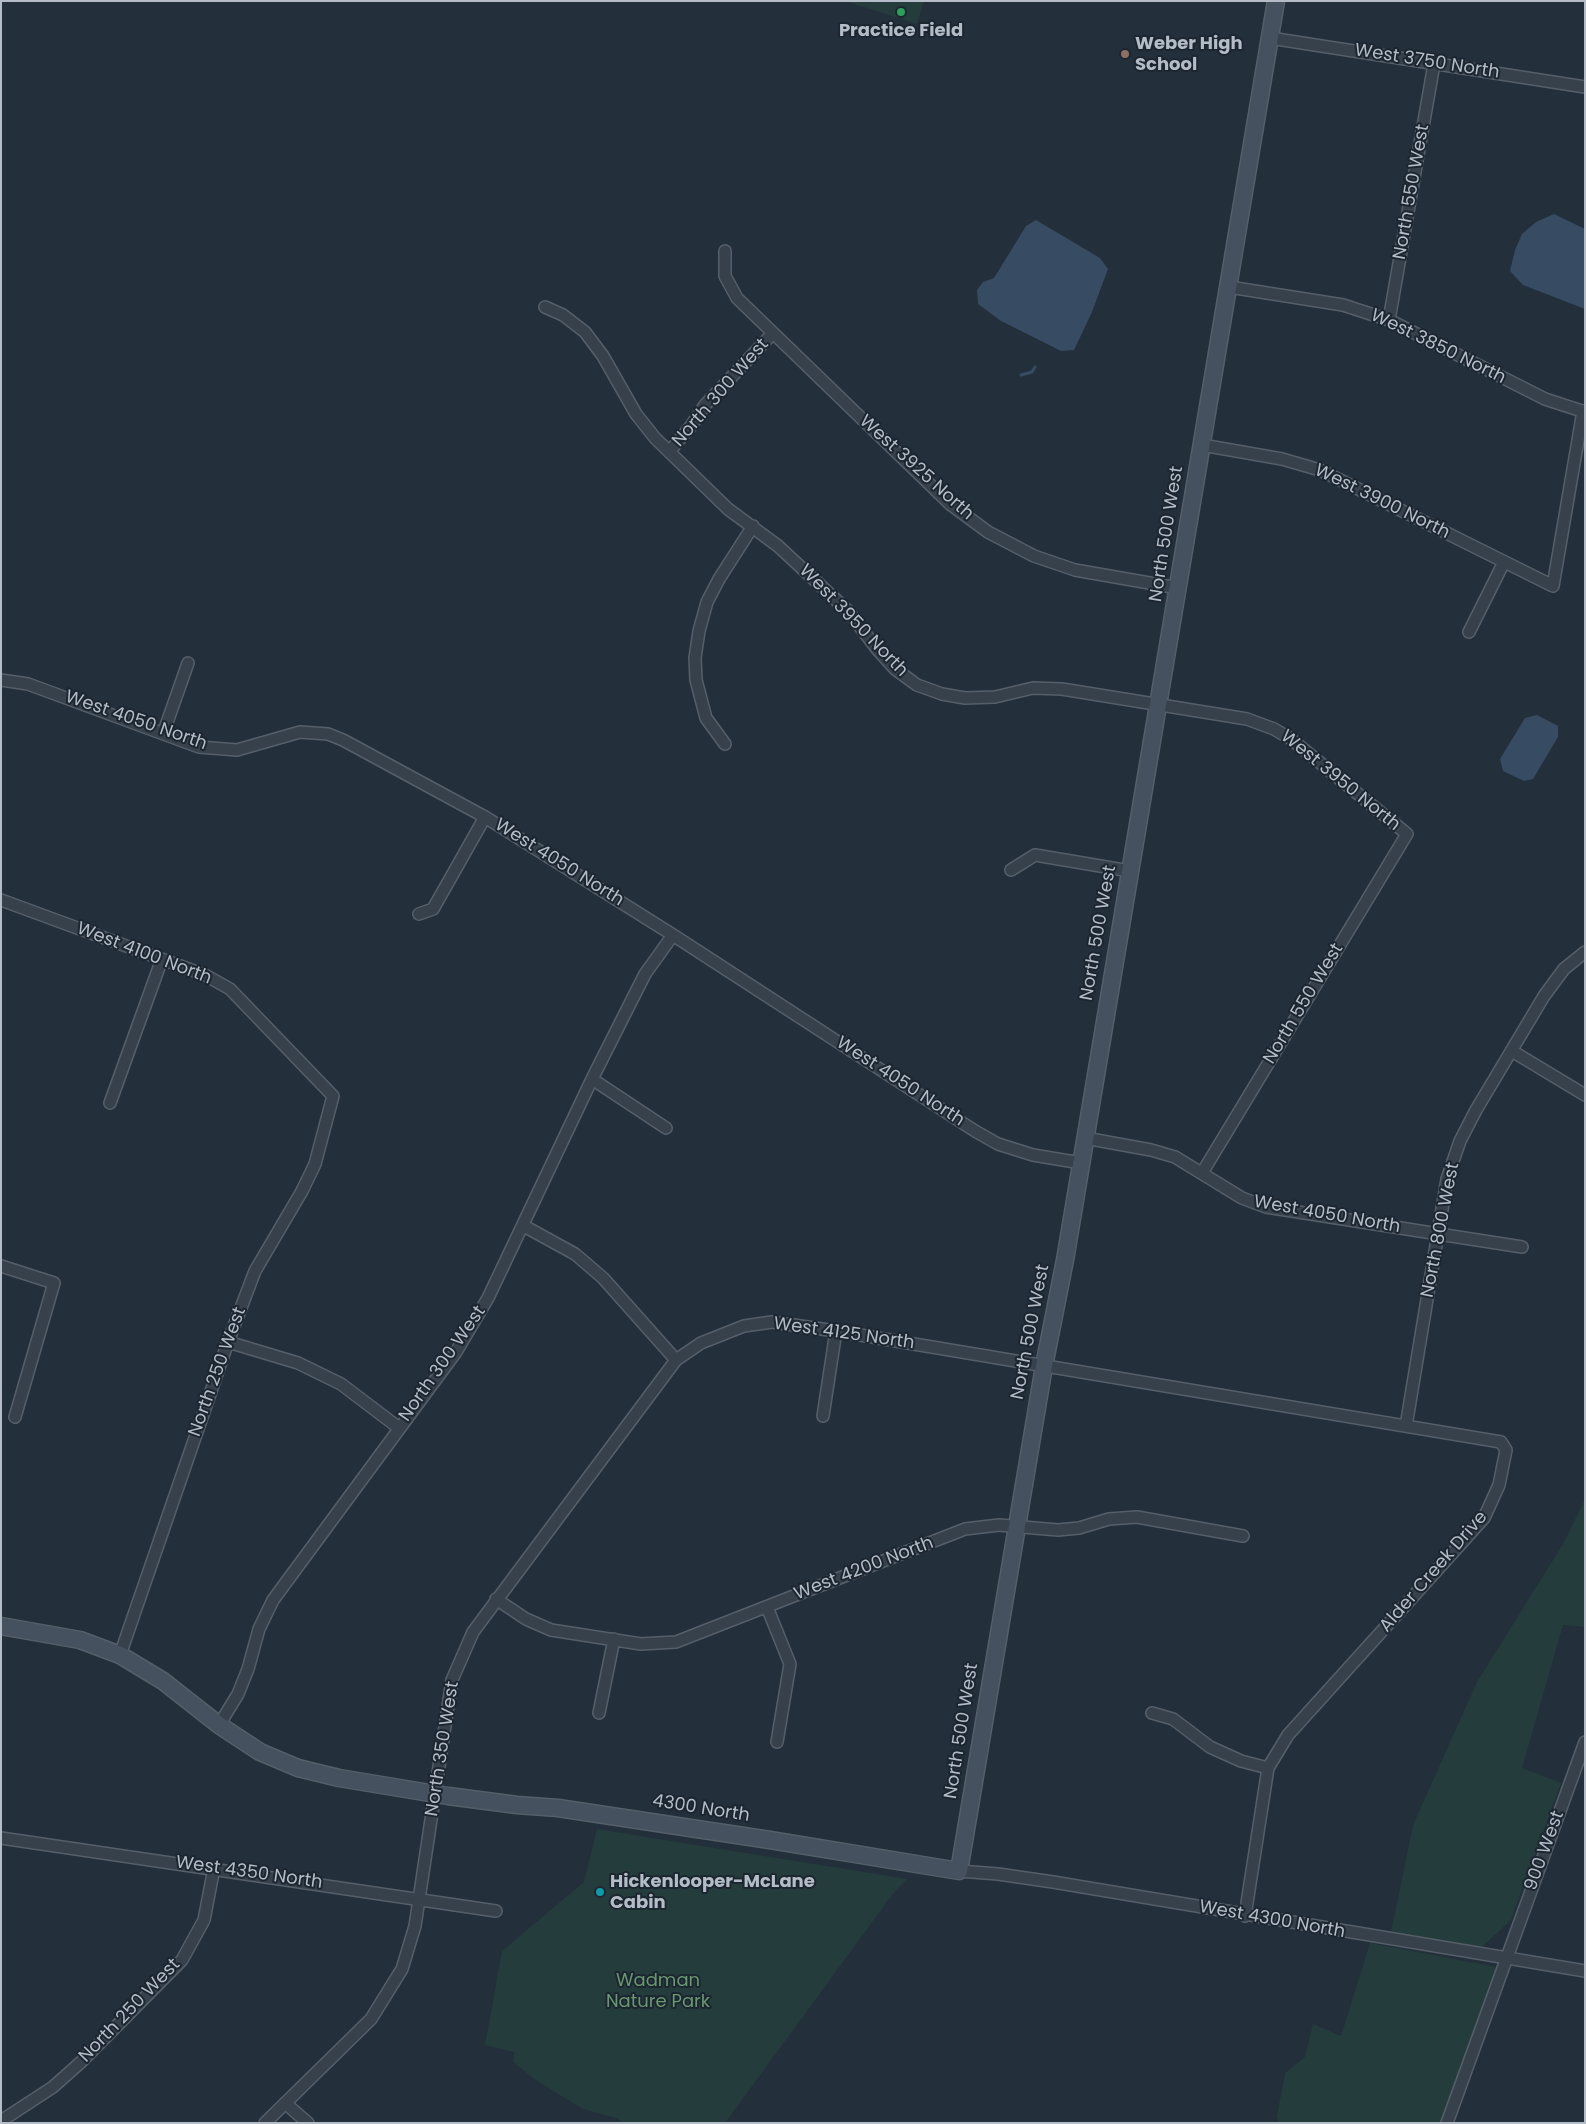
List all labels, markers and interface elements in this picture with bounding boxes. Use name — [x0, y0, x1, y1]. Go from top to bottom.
marker: Practice Field — [895, 6, 907, 18]
place label: Practice Field — [839, 20, 963, 42]
place label: Weber High School — [1135, 33, 1243, 76]
street label: West 3750 North — [1353, 40, 1501, 84]
marker: Weber High School — [1119, 48, 1131, 60]
street label: North 550 West — [1389, 123, 1435, 261]
street label: West 3850 North — [1367, 305, 1509, 389]
street label: North 300 West — [668, 334, 774, 452]
street label: West 3925 North — [854, 411, 978, 525]
street label: West 3900 North — [1311, 460, 1453, 544]
street label: North 500 West — [1146, 465, 1188, 603]
street label: West 3950 North — [794, 560, 912, 682]
street label: West 4050 North — [62, 687, 210, 755]
street label: West 3950 North — [1276, 726, 1404, 836]
street label: West 4050 North — [490, 814, 628, 912]
street label: North 500 West — [1076, 864, 1122, 1002]
street label: West 4100 North — [73, 918, 215, 990]
street label: North 550 West — [1259, 940, 1349, 1068]
street label: West 4050 North — [832, 1033, 968, 1131]
street label: North 800 West — [1417, 1161, 1465, 1299]
street label: West 4050 North — [1252, 1191, 1402, 1239]
street label: North 500 West — [1007, 1263, 1055, 1401]
street label: North 300 West — [395, 1302, 491, 1426]
street label: North 250 West — [185, 1304, 251, 1440]
street label: West 4125 North — [772, 1313, 916, 1355]
street label: Alder Creek Drive — [1375, 1507, 1493, 1637]
street label: West 4200 North — [791, 1532, 937, 1606]
street label: North 500 West — [941, 1662, 983, 1800]
street label: North 350 West — [422, 1680, 464, 1818]
street label: 4300 North — [651, 1791, 751, 1827]
street label: 900 West — [1521, 1808, 1569, 1894]
street label: West 4350 North — [174, 1852, 324, 1894]
place label: Hickenlooper-McLane Cabin — [610, 1871, 815, 1914]
marker: Hickenlooper-McLane Cabin — [594, 1886, 606, 1898]
street label: West 4300 North — [1197, 1897, 1347, 1943]
street label: North 250 West — [75, 1955, 185, 2067]
park label: Wadman Nature Park — [606, 1970, 710, 2012]

